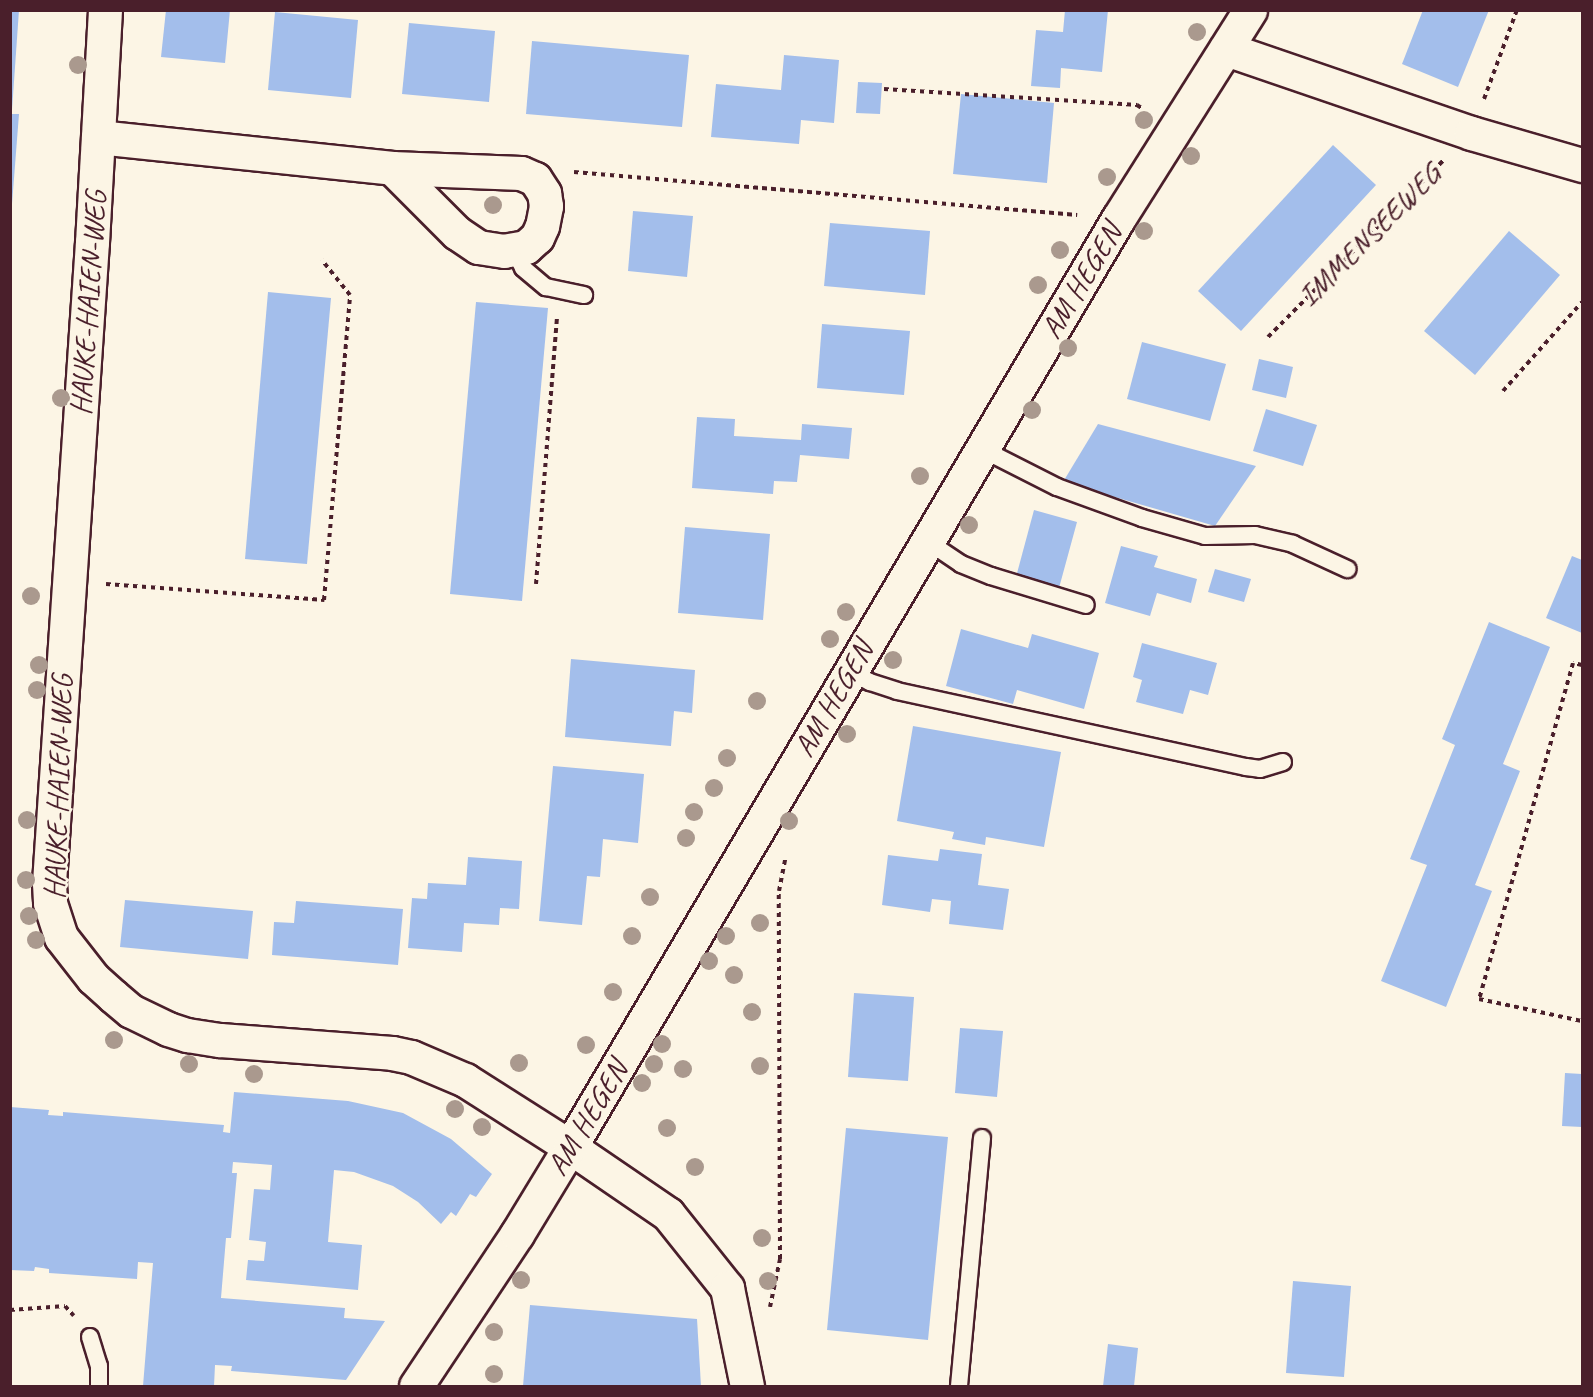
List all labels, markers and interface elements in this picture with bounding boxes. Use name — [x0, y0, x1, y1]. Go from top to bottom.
street label: IMMENSEEWEG — [1290, 156, 1448, 314]
street label: HAUKE-HAIEN-WEG — [62, 190, 114, 416]
street label: AM HEGEN — [1033, 218, 1129, 344]
street label: AM HEGEN — [786, 636, 880, 762]
street label: HAUKE-HAIEN-WEG — [36, 674, 80, 900]
street label: AM HEGEN — [539, 1055, 635, 1181]

